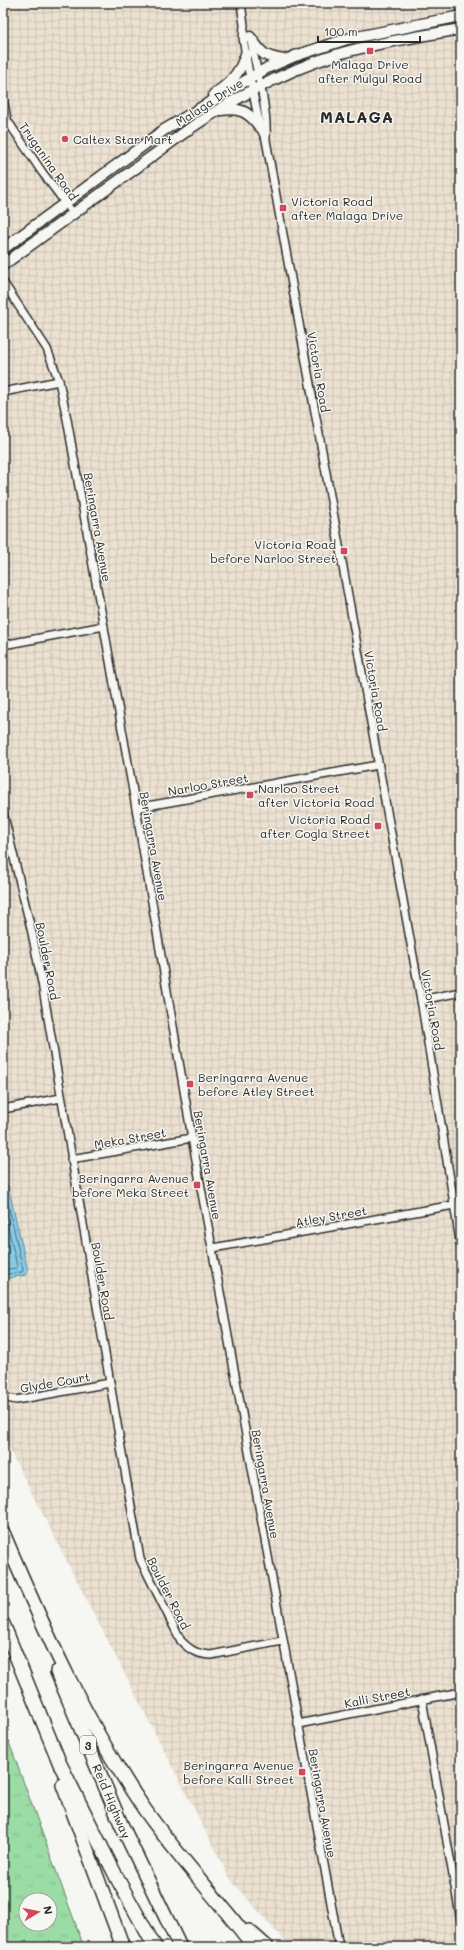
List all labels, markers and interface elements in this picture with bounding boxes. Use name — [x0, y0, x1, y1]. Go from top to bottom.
scale bar — [318, 18, 420, 44]
text: 100 m — [324, 23, 358, 39]
marker: Malaga Drive after Mulgul Road — [365, 46, 375, 56]
place label: Malaga Drive after Mulgul Road — [318, 56, 422, 86]
street label: Malaga Drive — [172, 74, 246, 130]
district label: MALAGA — [320, 106, 394, 127]
street label: Truganina Road — [16, 119, 82, 204]
place label: Caltex Star Mart — [73, 131, 172, 147]
marker: Caltex Star Mart — [60, 134, 70, 144]
place label: Victoria Road after Malaga Drive — [291, 193, 403, 223]
marker: Victoria Road after Malaga Drive — [278, 203, 288, 213]
street label: Victoria Road — [304, 330, 334, 414]
street label: Beringarra Avenue — [81, 471, 115, 583]
place label: Victoria Road before Narloo Street — [210, 536, 336, 566]
marker: Victoria Road before Narloo Street — [339, 546, 349, 556]
street label: Victoria Road — [361, 649, 391, 733]
street label: Narloo Street — [166, 769, 250, 799]
place label: Narloo Street after Victoria Road — [258, 780, 375, 810]
street label: Beringarra Avenue — [137, 790, 171, 902]
marker: Narloo Street after Victoria Road — [245, 790, 255, 800]
place label: Victoria Road after Cogla Street — [260, 811, 370, 841]
marker: Victoria Road after Cogla Street — [373, 821, 383, 831]
street label: Boulder Road — [33, 921, 63, 1002]
street label: Victoria Road — [418, 968, 448, 1052]
place label: Beringarra Avenue before Atley Street — [198, 1069, 314, 1099]
marker: Beringarra Avenue before Atley Street — [185, 1079, 195, 1089]
street label: Beringarra Avenue — [191, 1109, 225, 1221]
street label: Meka Street — [93, 1124, 167, 1152]
place label: Beringarra Avenue before Meka Street — [72, 1170, 189, 1200]
marker: Beringarra Avenue before Meka Street — [192, 1180, 202, 1190]
street label: Atley Street — [294, 1202, 368, 1230]
street label: Boulder Road — [88, 1241, 118, 1322]
street label: Glyde Court — [19, 1368, 91, 1396]
street label: Beringarra Avenue — [249, 1428, 283, 1540]
street label: Boulder Road — [144, 1554, 194, 1632]
street label: Kalli Street — [343, 1683, 411, 1711]
road number: 3 — [80, 1736, 96, 1754]
street label: Beringarra Avenue — [306, 1747, 340, 1859]
place label: Beringarra Avenue before Kalli Street — [183, 1757, 294, 1787]
street label: Reid Highway — [89, 1761, 135, 1841]
marker: Beringarra Avenue before Kalli Street — [297, 1767, 307, 1777]
north arrow — [18, 1892, 58, 1932]
text: N — [40, 1905, 56, 1916]

